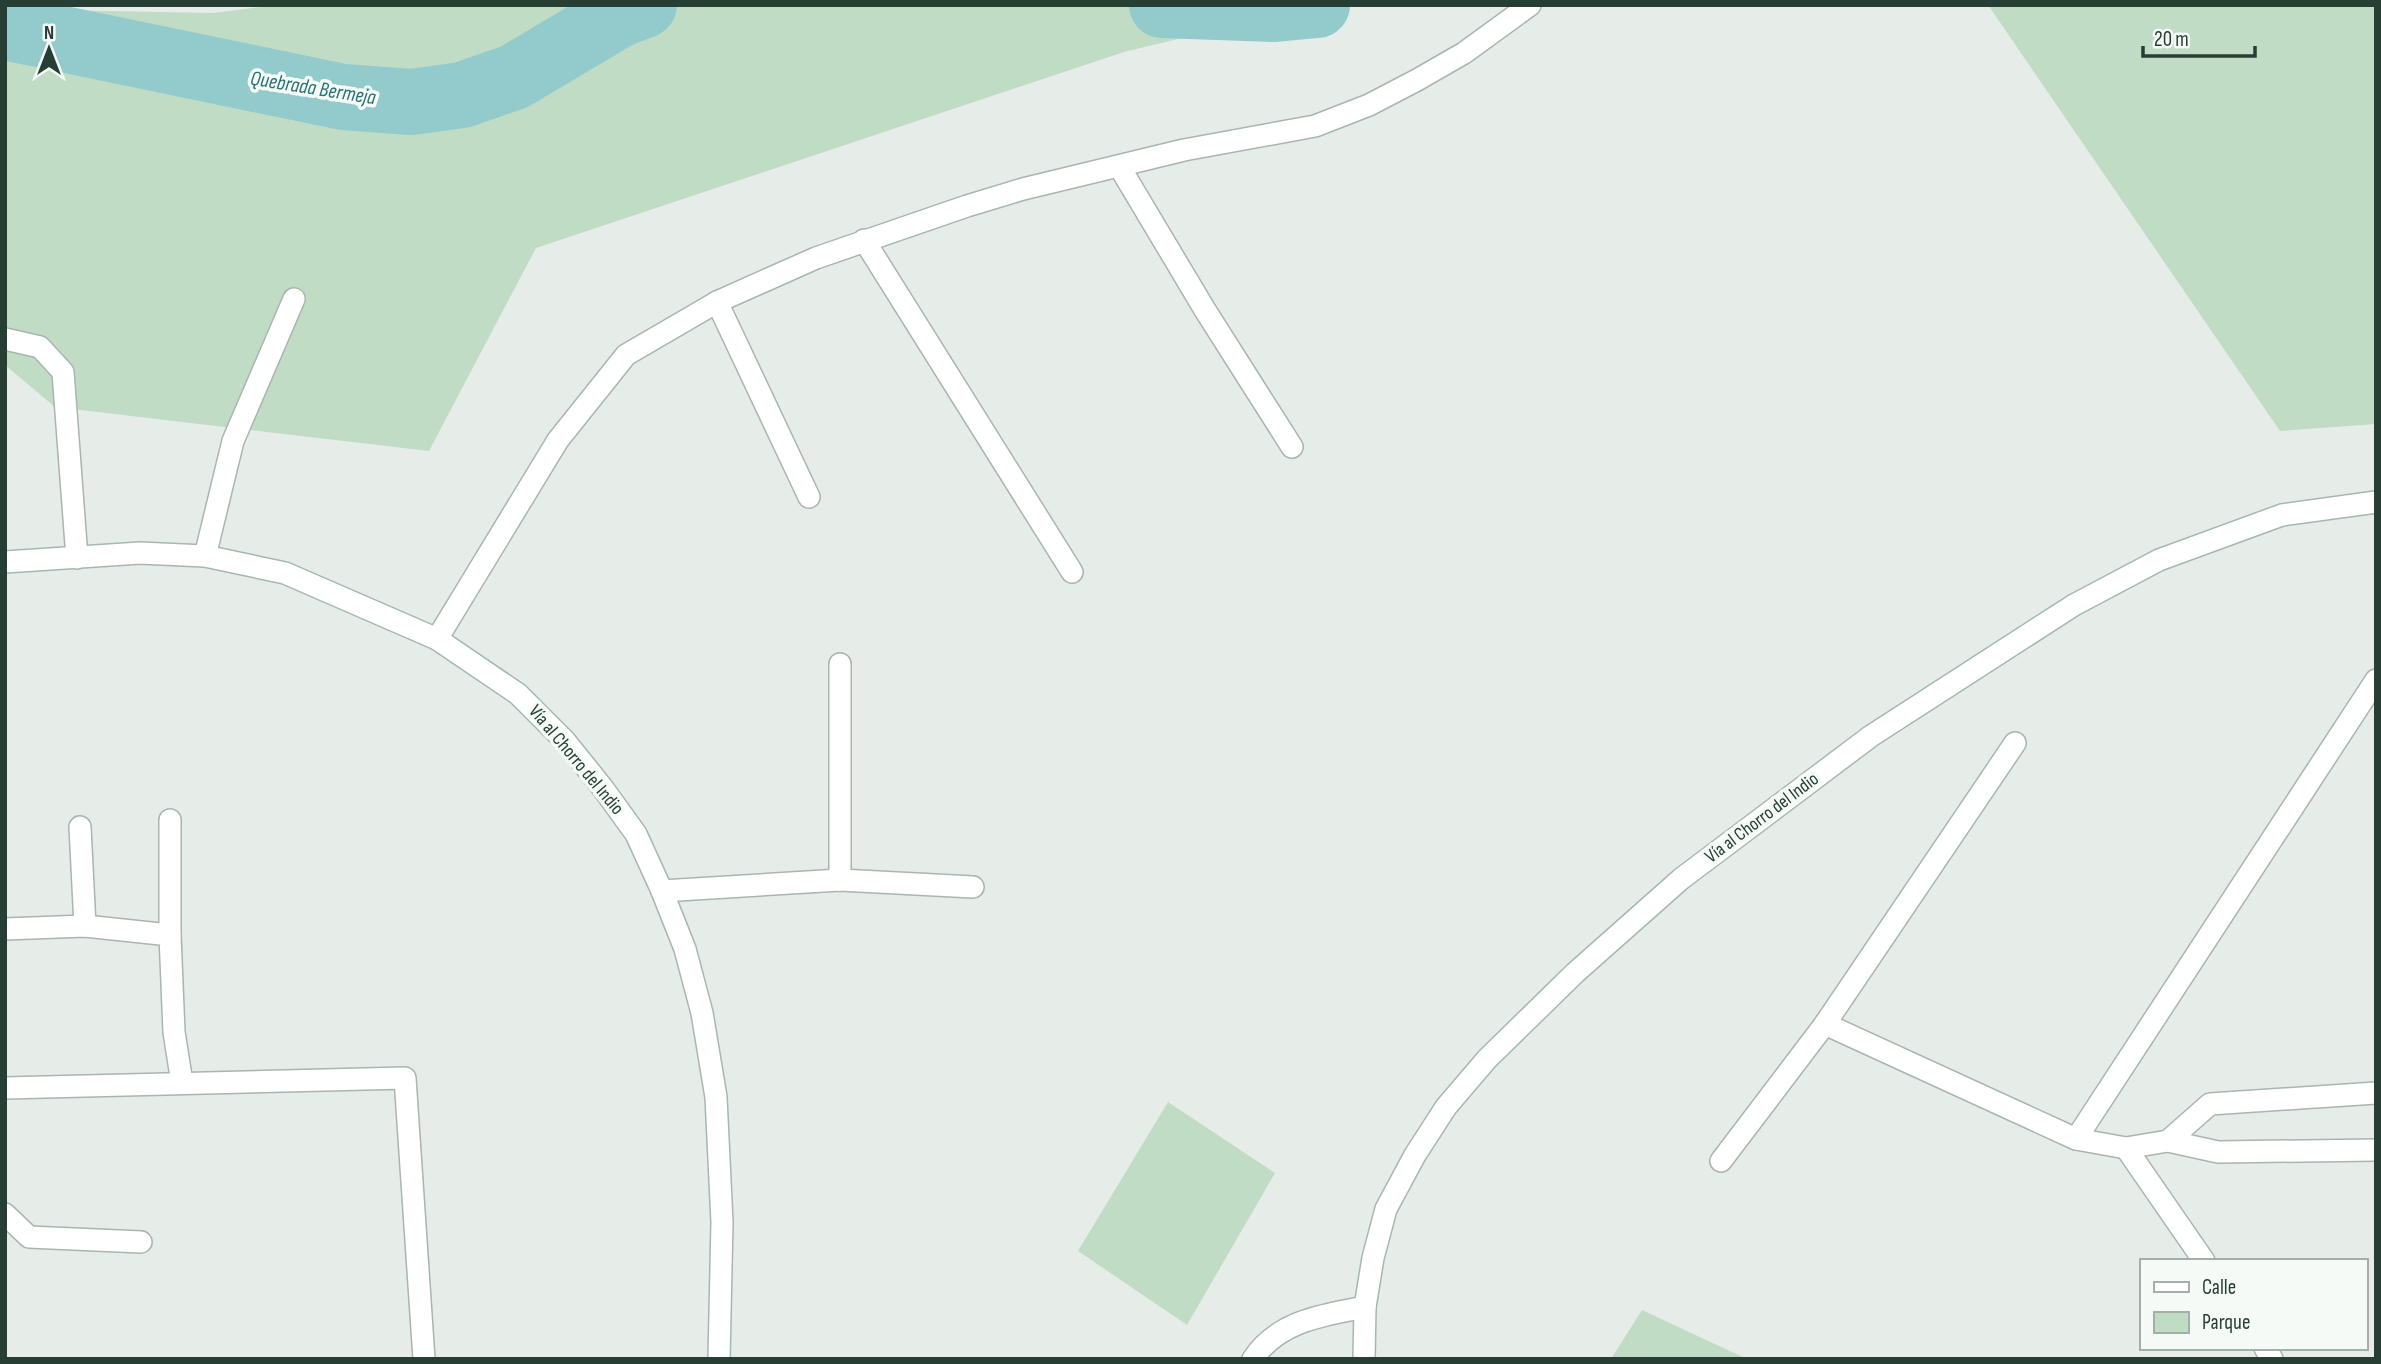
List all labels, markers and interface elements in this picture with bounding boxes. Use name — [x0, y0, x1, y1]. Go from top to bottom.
north arrow — [14, 14, 84, 84]
scale bar — [2143, 14, 2255, 58]
text: N — [44, 22, 54, 45]
text: 20 m — [2154, 27, 2189, 52]
water label: Quebrada Bermeja — [248, 66, 378, 110]
street label: Vía al Chorro del Indio — [523, 700, 629, 820]
street label: Vía al Chorro del Indio — [1701, 768, 1823, 868]
legend — [2140, 1259, 2367, 1350]
text: Calle — [2202, 1275, 2236, 1300]
text: Parque — [2202, 1310, 2250, 1335]

